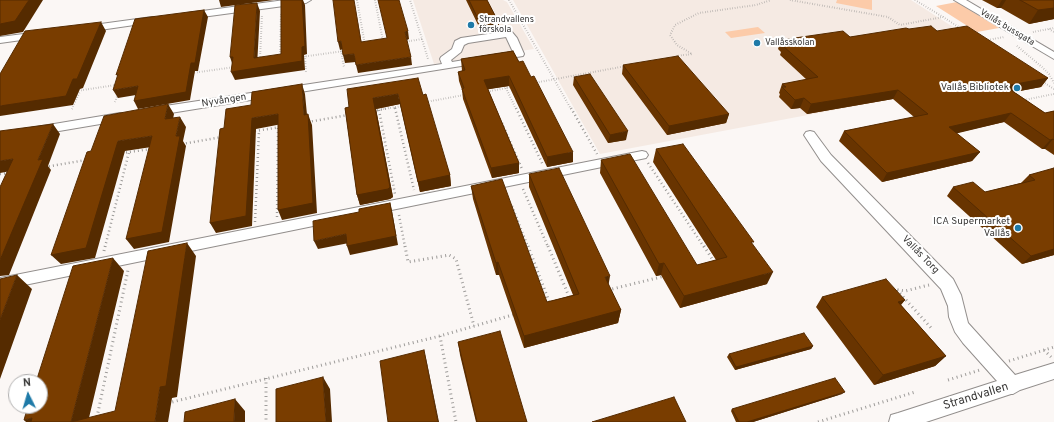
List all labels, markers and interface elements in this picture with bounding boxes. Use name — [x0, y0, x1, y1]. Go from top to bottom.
street label: Vallås bussgata — [978, 7, 1036, 49]
place label: Strandvallens förskola — [479, 15, 534, 36]
marker: Strandvallens förskola — [466, 20, 476, 30]
marker: Vallåsskolan — [752, 38, 762, 48]
place label: Vallåsskolan — [765, 38, 815, 48]
place label: Vallås Bibliotek — [941, 82, 1009, 94]
marker: Vallås Bibliotek — [1012, 83, 1022, 93]
street label: Nyvången — [201, 92, 247, 110]
place label: ICA Supermarket Vallås — [933, 216, 1010, 240]
marker: ICA Supermarket Vallås — [1013, 223, 1023, 233]
street label: Vallås Torg — [899, 233, 941, 277]
north arrow — [8, 374, 48, 414]
text: N — [22, 376, 32, 390]
street label: Strandvallen — [942, 380, 1010, 414]

